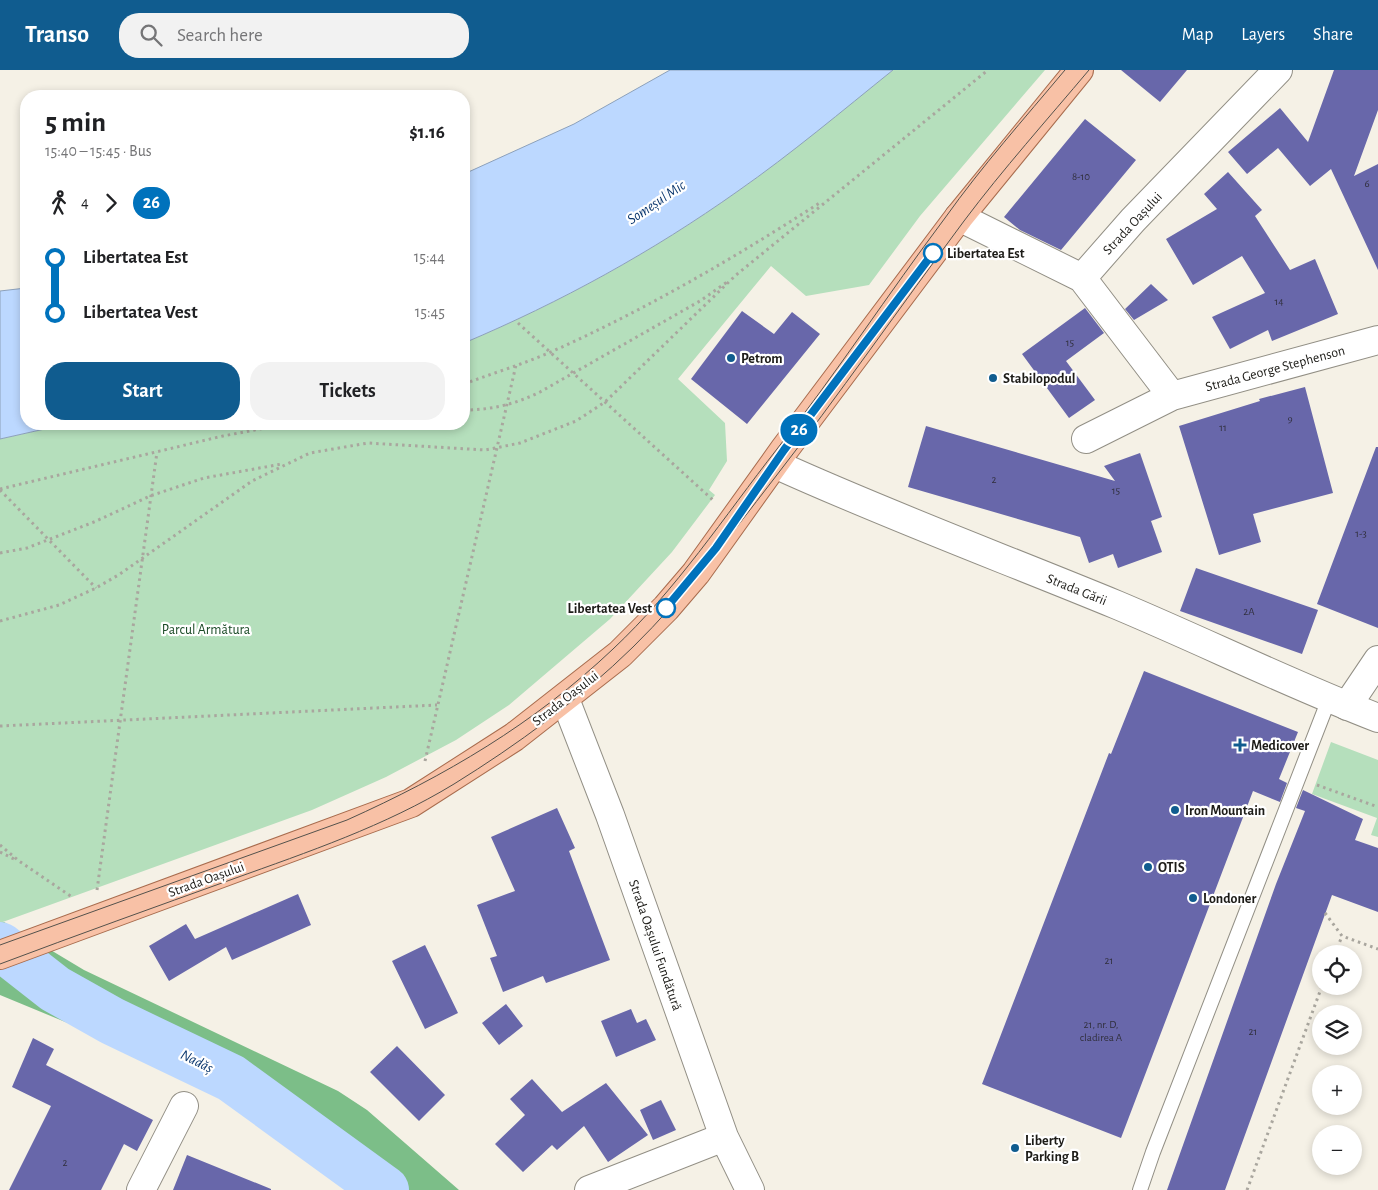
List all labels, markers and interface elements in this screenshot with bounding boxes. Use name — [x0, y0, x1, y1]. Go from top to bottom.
search box — [119, 13, 469, 58]
icon: search — [137, 21, 165, 49]
text: Transo — [25, 23, 89, 47]
text: Search here — [177, 26, 263, 45]
text: Map — [1182, 26, 1213, 44]
text: Layers — [1241, 26, 1285, 44]
text: Share — [1313, 26, 1353, 44]
text: 5 min — [45, 109, 106, 137]
text: $1.16 — [409, 123, 445, 142]
text: 15:40 – 15:45 · Bus — [45, 143, 152, 159]
house number: 8-10 — [1072, 171, 1090, 182]
water label: Someșul Mic — [625, 177, 689, 228]
house number: 6 — [1364, 178, 1370, 189]
icon: walk — [45, 189, 73, 217]
icon: forward — [97, 189, 125, 217]
street label: Strada Oașului — [1100, 190, 1166, 258]
text: 4 — [81, 194, 89, 210]
text: 26 — [143, 194, 160, 212]
marker: Libertatea Est — [923, 243, 943, 263]
place label: Libertatea Est — [947, 247, 1025, 261]
text: Libertatea Est — [83, 248, 188, 267]
text: 15:44 — [414, 249, 445, 265]
house number: 14 — [1274, 296, 1284, 307]
text: Libertatea Vest — [83, 303, 198, 322]
text: 15:45 — [415, 304, 445, 320]
house number: 15 — [1066, 337, 1075, 348]
street label: Strada George Stephenson — [1204, 344, 1347, 394]
marker: Petrom — [725, 352, 737, 364]
place label: Petrom — [741, 352, 783, 366]
button: Start — [45, 362, 240, 420]
button: Tickets — [250, 362, 445, 420]
marker: Stabilopodul — [987, 372, 999, 384]
place label: Stabilopodul — [1003, 372, 1076, 386]
house number: 9 — [1287, 413, 1293, 424]
line badge: 26 — [776, 414, 822, 446]
text: 26 — [790, 421, 808, 439]
house number: 11 — [1219, 422, 1227, 433]
house number: 2 — [991, 474, 997, 485]
house number: 15 — [1112, 485, 1121, 496]
house number: 1-3 — [1355, 528, 1367, 539]
street label: Strada Gării — [1044, 571, 1109, 608]
marker: Libertatea Vest — [656, 598, 676, 618]
place label: Libertatea Vest — [568, 602, 652, 616]
house number: 2A — [1243, 606, 1255, 617]
park label: Parcul Armătura — [162, 623, 251, 637]
street label: Strada Oașului — [530, 669, 602, 730]
marker: Medicover — [1233, 738, 1247, 752]
place label: Medicover — [1251, 739, 1309, 753]
marker: Iron Mountain — [1169, 804, 1181, 816]
place label: Iron Mountain — [1185, 804, 1265, 818]
street label: Strada Oașului — [167, 860, 246, 901]
marker: OTIS — [1142, 861, 1154, 873]
place label: OTIS — [1158, 861, 1185, 875]
street label: Strada Oașului Fundătură — [625, 878, 684, 1013]
marker: Londoner — [1187, 892, 1199, 904]
place label: Londoner — [1203, 892, 1256, 906]
map controls — [1312, 945, 1362, 1175]
button: locate — [1312, 945, 1362, 995]
house number: 21 — [1105, 955, 1113, 966]
button: layers — [1312, 1005, 1362, 1055]
house number: 21, nr. D, cladirea A — [1080, 1019, 1123, 1043]
house number: 21 — [1249, 1026, 1257, 1037]
water label: Nadăș — [178, 1047, 216, 1077]
button: + — [1312, 1065, 1362, 1115]
button: − — [1312, 1125, 1362, 1175]
place label: Liberty Parking B — [1025, 1134, 1079, 1164]
marker: Liberty Parking B — [1009, 1142, 1021, 1154]
house number: 2 — [62, 1157, 68, 1168]

